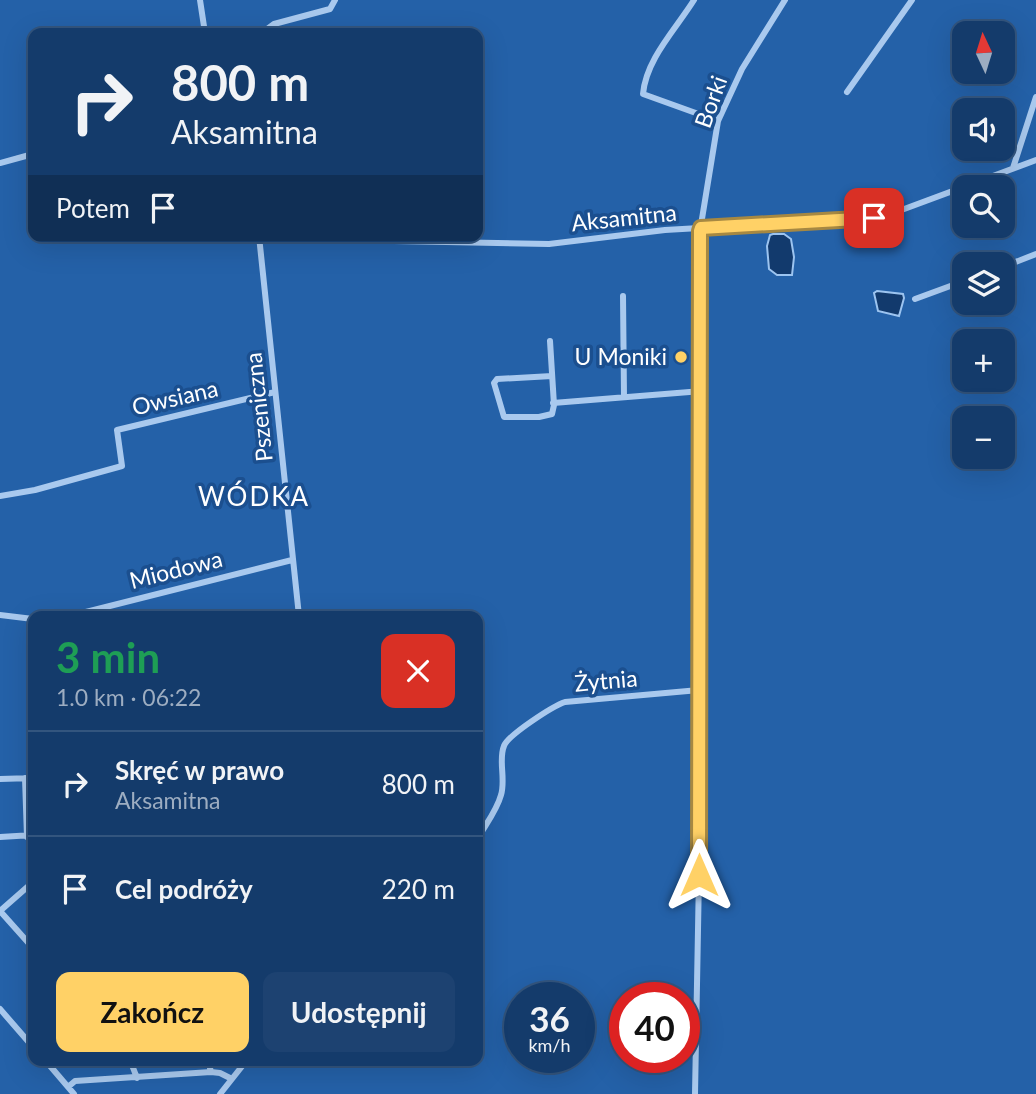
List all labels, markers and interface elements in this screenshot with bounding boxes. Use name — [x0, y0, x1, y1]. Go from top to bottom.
north arrow — [952, 21, 1015, 84]
map controls — [952, 21, 1015, 469]
text: 800 m — [171, 53, 309, 111]
icon: right — [56, 56, 147, 147]
street label: Borki — [688, 72, 732, 132]
button: sound — [952, 98, 1015, 161]
text: Aksamitna — [171, 112, 318, 151]
button: search — [952, 175, 1015, 238]
pin — [844, 188, 904, 248]
icon: arrive — [144, 189, 182, 227]
text: Potem — [56, 192, 130, 224]
street label: Aksamitna — [570, 198, 678, 236]
icon: arrive — [855, 199, 893, 237]
button: layers — [952, 252, 1015, 315]
button: + — [952, 329, 1015, 392]
place label: U Moniki — [575, 342, 667, 370]
marker: U Moniki — [673, 349, 689, 365]
street label: Pszeniczna — [238, 351, 278, 463]
street label: Owsiana — [129, 374, 221, 421]
button: − — [952, 406, 1015, 469]
district label: WÓDKA — [198, 480, 310, 512]
street label: Miodowa — [126, 544, 225, 594]
text: 3 min — [56, 632, 160, 682]
button: close — [381, 634, 455, 708]
street label: Żytnia — [573, 663, 639, 697]
text: 1.0 km · 06:22 — [56, 683, 201, 711]
text: Skręć w prawo — [115, 754, 284, 786]
icon: right — [56, 765, 94, 803]
text: 800 m — [382, 768, 455, 800]
text: Aksamitna — [115, 786, 221, 814]
position arrow — [662, 838, 736, 912]
icon: arrive — [56, 870, 94, 908]
text: Cel podróży — [115, 873, 253, 905]
text: 220 m — [382, 873, 455, 905]
button: Zakończ — [56, 972, 249, 1052]
button: Udostępnij — [263, 972, 455, 1052]
speed limit sign: 40 — [609, 982, 700, 1073]
text: 36 — [529, 997, 570, 1039]
text: km/h — [528, 1034, 571, 1056]

